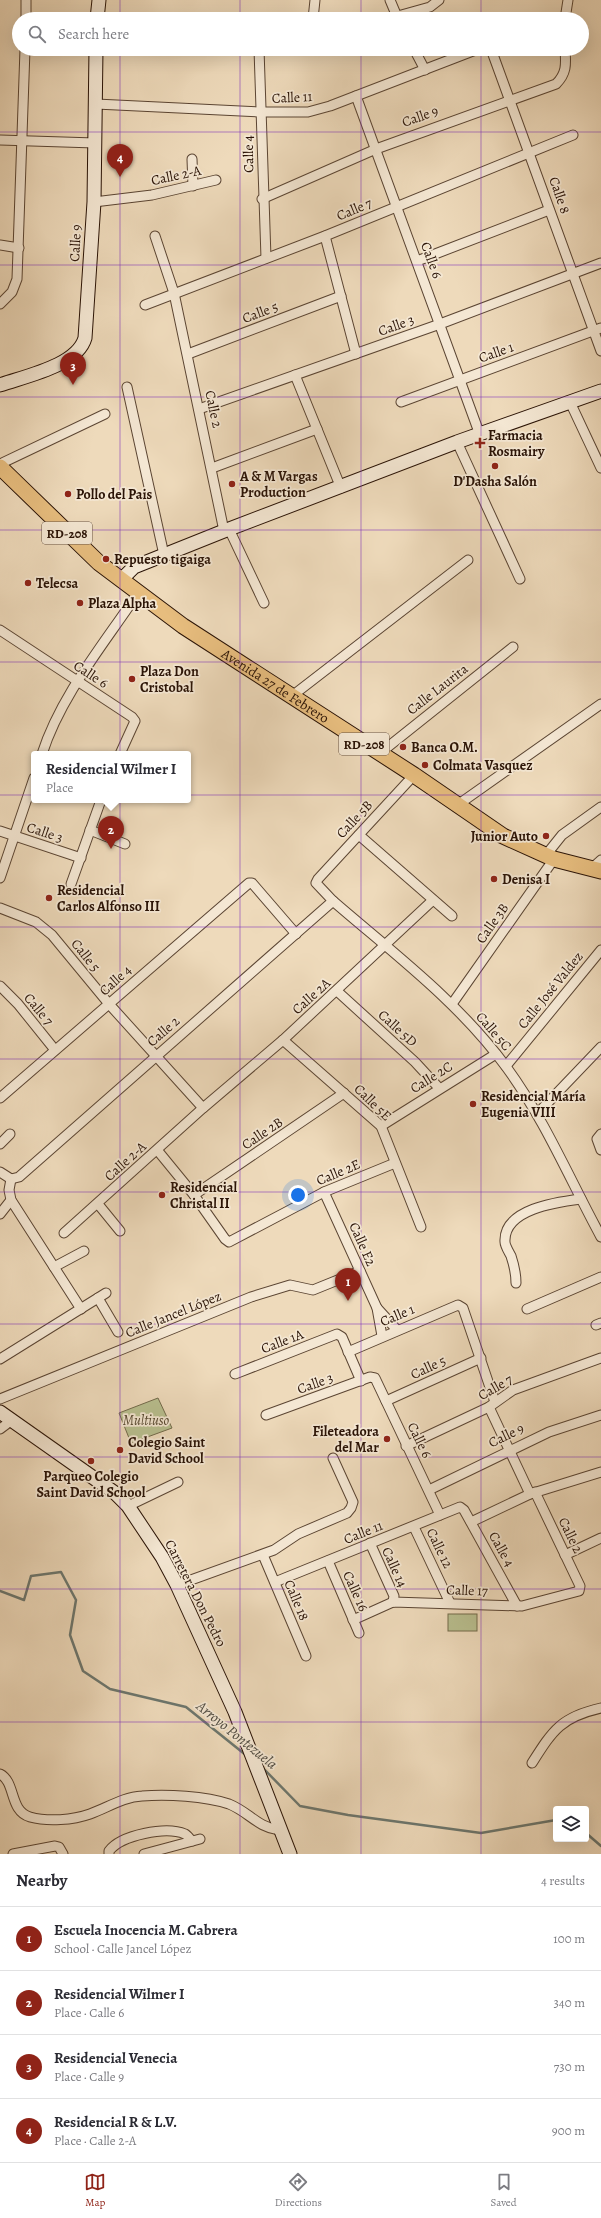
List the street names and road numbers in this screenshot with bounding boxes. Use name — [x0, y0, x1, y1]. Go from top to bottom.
street label: Calle 11 — [271, 87, 313, 108]
street label: Calle 9 — [399, 101, 441, 132]
street label: Calle 4 — [239, 135, 258, 173]
street label: Calle 2-A — [149, 161, 204, 190]
street label: Calle 8 — [544, 174, 575, 216]
street label: Calle 7 — [333, 193, 375, 225]
street label: Calle 9 — [65, 224, 86, 262]
street label: Calle 6 — [416, 239, 447, 281]
street label: Calle 5 — [239, 297, 281, 328]
street label: Calle 3 — [376, 310, 417, 341]
street label: Calle 1 — [476, 337, 517, 368]
street label: Calle 2 — [200, 389, 227, 430]
road number: RD-208 — [42, 522, 92, 544]
street label: Avenida 27 de Febrero — [217, 644, 333, 728]
street label: Calle 6 — [70, 656, 112, 693]
street label: Calle Laurita — [403, 659, 472, 719]
road number: RD-208 — [339, 733, 389, 755]
street label: Calle 5B — [332, 796, 377, 842]
street label: Calle 3 — [24, 818, 66, 847]
street label: Calle 3B — [472, 899, 513, 947]
street label: Calle 5 — [67, 935, 105, 976]
street label: Calle José Valdez — [513, 948, 587, 1033]
street label: Calle 4 — [95, 961, 136, 1000]
street label: Calle 2A — [288, 973, 335, 1019]
street label: Calle 7 — [19, 989, 58, 1030]
street label: Calle 5D — [374, 1006, 422, 1051]
street label: Calle 5C — [471, 1008, 516, 1055]
street label: Calle 2 — [143, 1012, 184, 1051]
street label: Calle 2C — [406, 1057, 456, 1098]
street label: Calle 5E — [350, 1080, 396, 1125]
street label: Calle 2B — [238, 1113, 287, 1154]
street label: Calle 2-A — [100, 1137, 151, 1185]
street label: Calle 2E — [313, 1155, 363, 1190]
street label: Calle E2 — [344, 1219, 381, 1269]
street label: Calle Jancel López — [122, 1287, 224, 1342]
street label: Calle 1 — [377, 1300, 418, 1331]
street label: Calle 1A — [258, 1324, 307, 1358]
street label: Calle 5 — [407, 1351, 449, 1384]
street label: Calle 3 — [295, 1368, 336, 1399]
street label: Calle 7 — [474, 1370, 516, 1405]
street label: Calle 6 — [403, 1419, 436, 1461]
street label: Calle 9 — [485, 1419, 527, 1452]
street label: Calle 2 — [554, 1514, 588, 1557]
street label: Calle 11 — [341, 1516, 386, 1549]
street label: Calle 12 — [422, 1525, 458, 1572]
street label: Calle 4 — [484, 1528, 519, 1570]
street label: Carretera Don Pedro — [160, 1536, 231, 1650]
street label: Calle 14 — [377, 1544, 412, 1590]
street label: Calle 16 — [338, 1568, 373, 1614]
street label: Calle 18 — [279, 1577, 314, 1624]
street label: Calle 17 — [446, 1580, 488, 1601]

